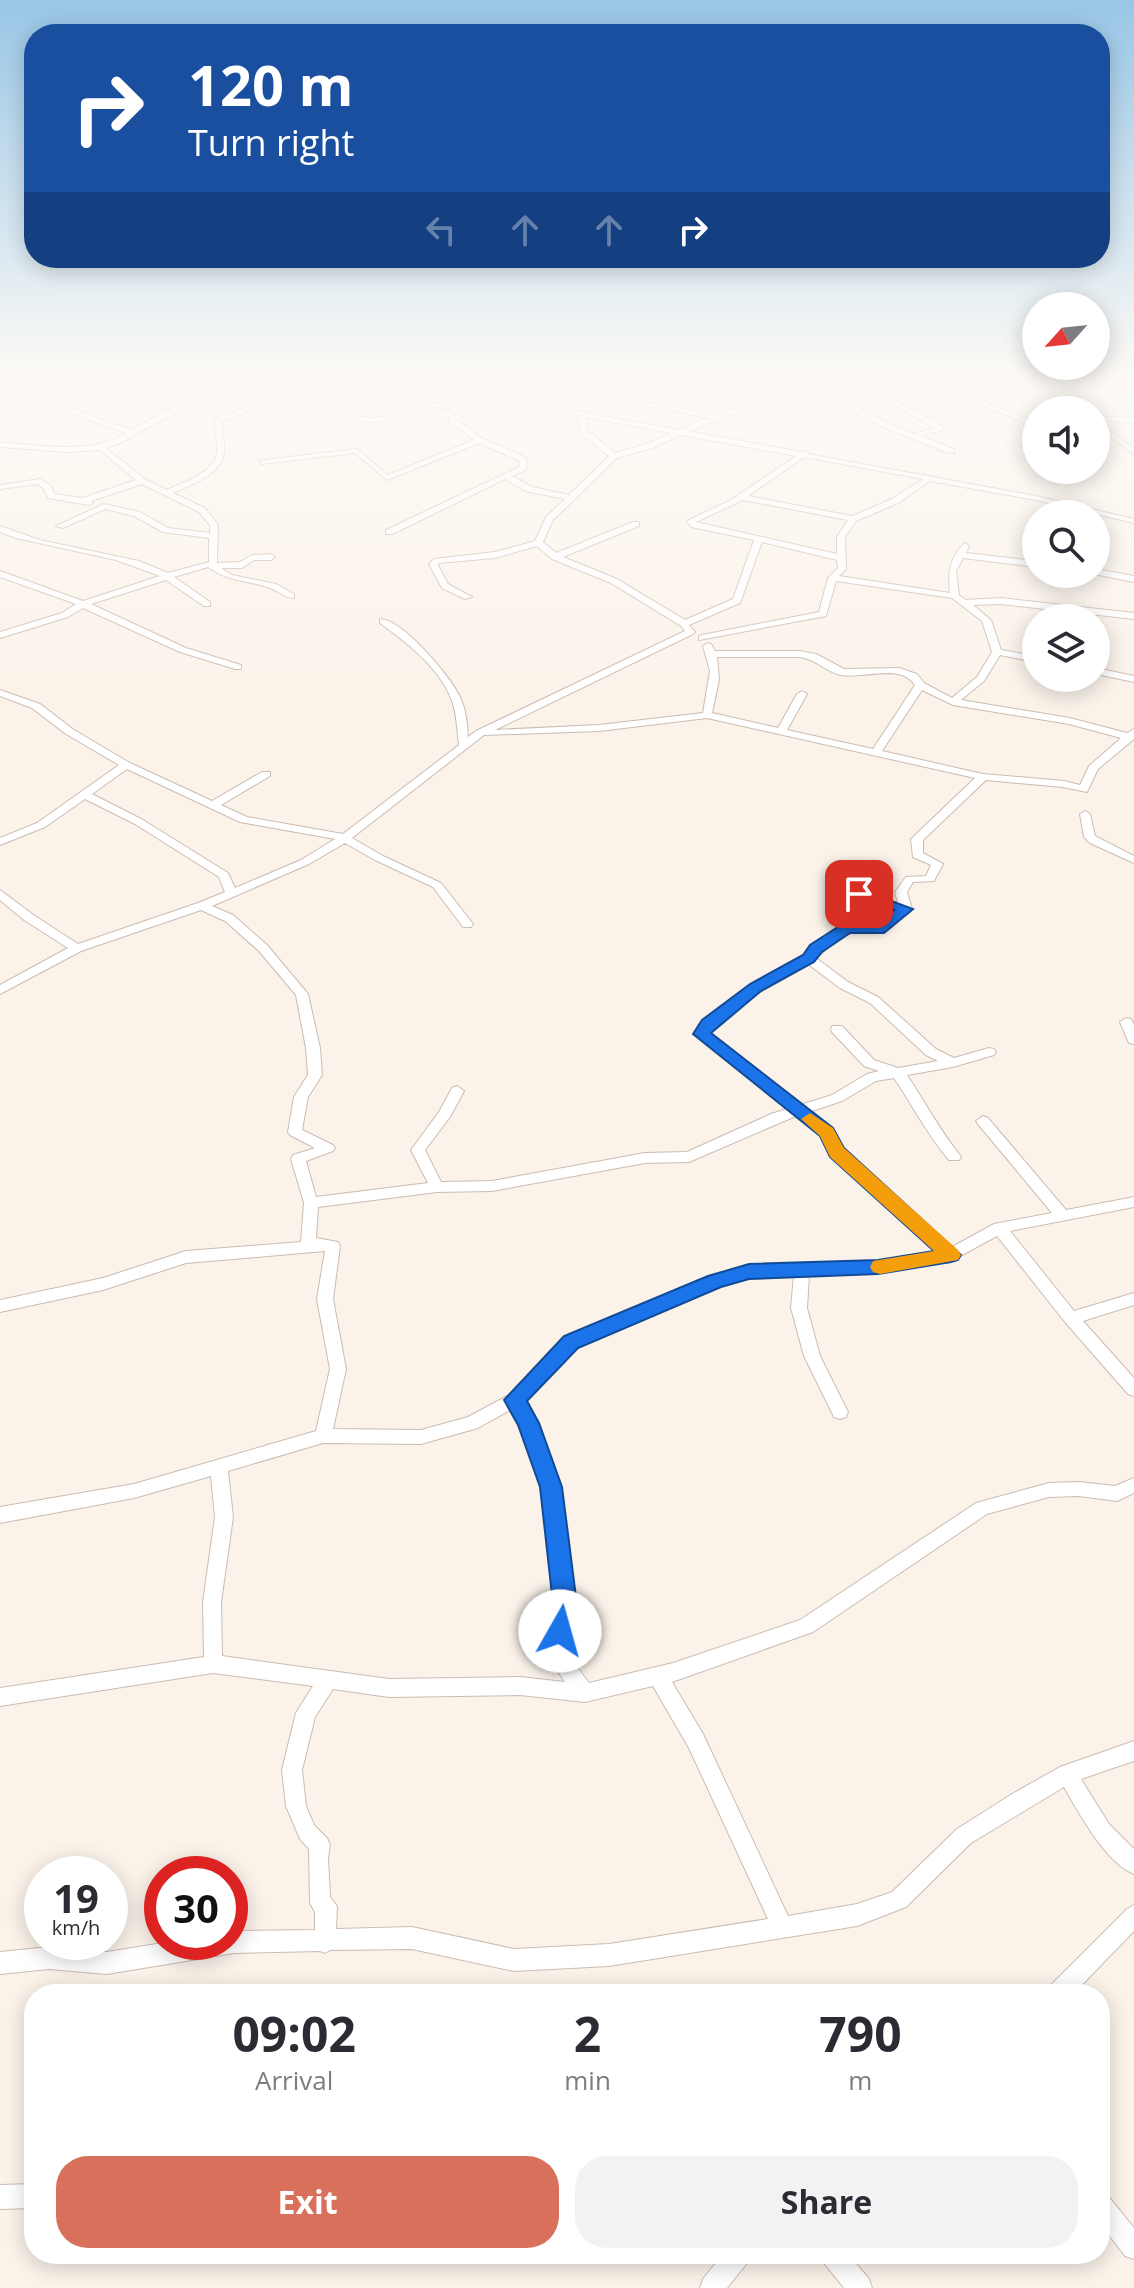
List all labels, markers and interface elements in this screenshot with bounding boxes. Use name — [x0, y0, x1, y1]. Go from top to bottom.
text: 120 m — [188, 46, 354, 122]
icon: right — [56, 56, 160, 160]
text: Turn right — [188, 118, 354, 167]
icon: left — [419, 208, 463, 252]
icon: ahead — [503, 208, 547, 252]
icon: ahead — [587, 208, 631, 252]
icon: right — [671, 208, 715, 252]
north arrow — [1022, 292, 1110, 380]
map controls — [1022, 292, 1110, 692]
button: sound — [1022, 396, 1110, 484]
button: search — [1022, 500, 1110, 588]
button: layers — [1022, 604, 1110, 692]
pin — [825, 860, 893, 928]
icon: arrive — [837, 872, 881, 916]
position arrow — [518, 1589, 602, 1673]
speed limit sign: 30 — [144, 1856, 248, 1960]
text: 19 — [53, 1870, 99, 1925]
text: km/h — [52, 1914, 100, 1941]
text: 09:02 — [232, 2001, 356, 2066]
text: 2 — [574, 2001, 601, 2066]
text: 790 — [819, 2001, 902, 2066]
text: Arrival — [255, 2062, 333, 2098]
text: min — [564, 2062, 611, 2098]
text: m — [848, 2062, 872, 2098]
button: Exit — [56, 2156, 559, 2248]
button: Share — [575, 2156, 1078, 2248]

